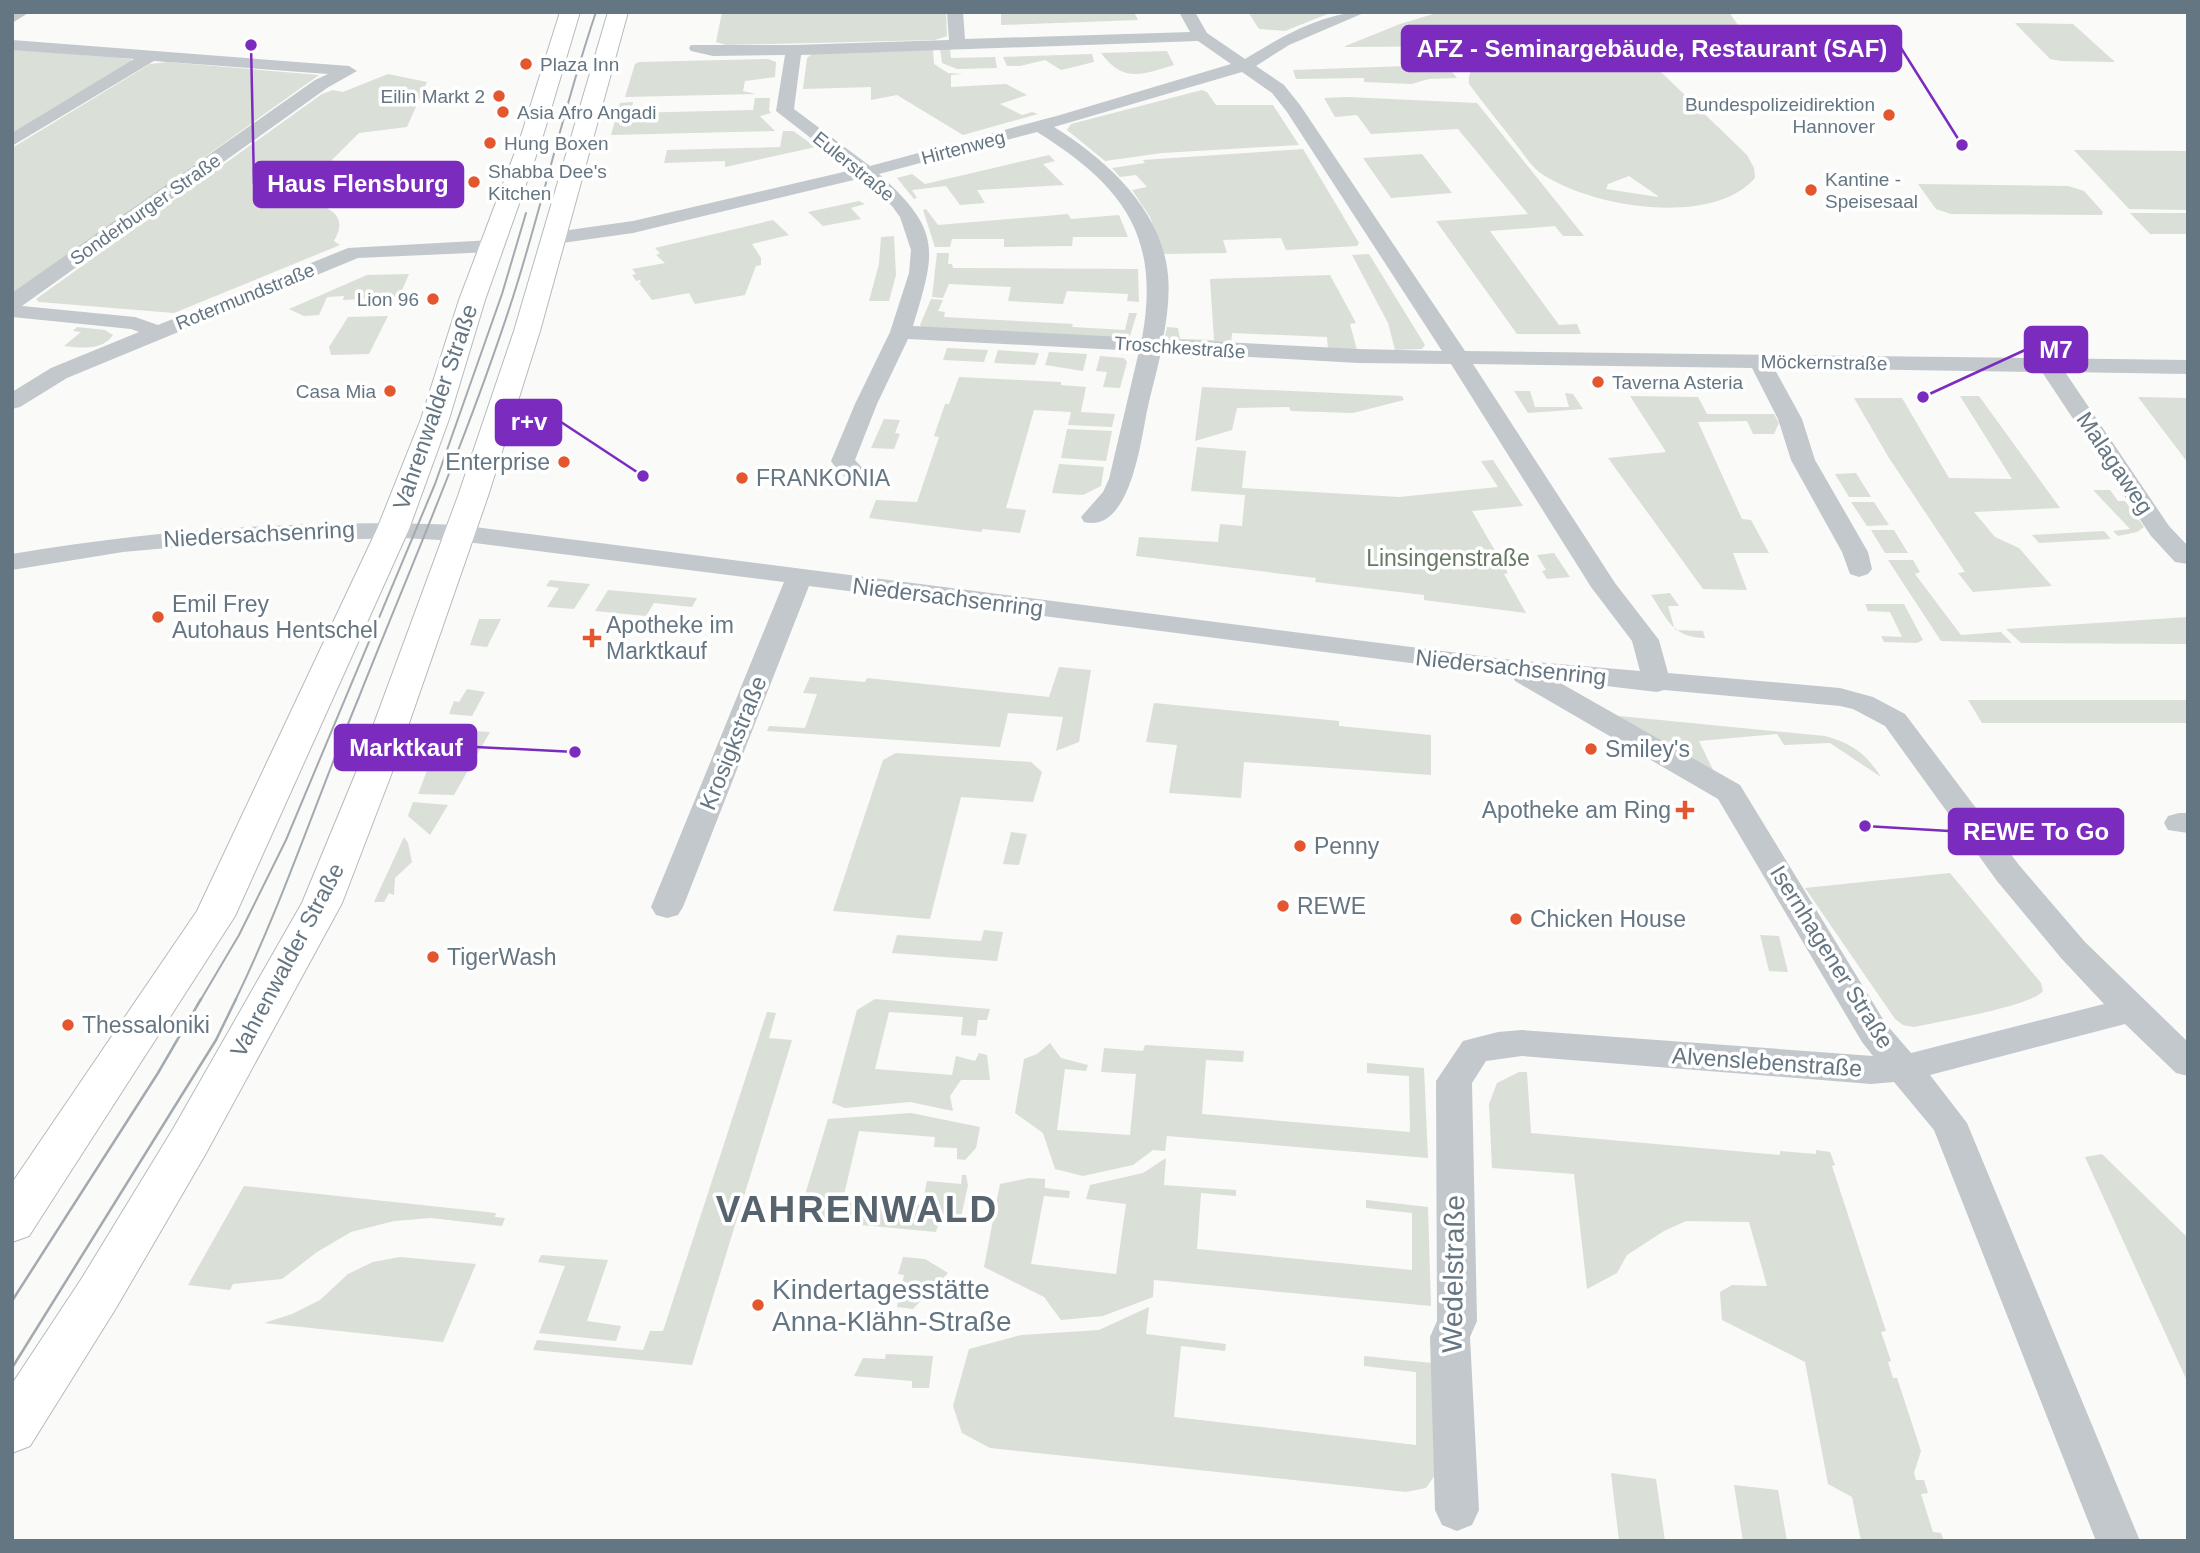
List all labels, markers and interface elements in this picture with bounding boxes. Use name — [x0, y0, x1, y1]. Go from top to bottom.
callout: AFZ - Seminargebäude, Restaurant (SAF) — [1402, 26, 1901, 71]
text: AFZ - Seminargebäude, Restaurant (SAF) — [1417, 35, 1887, 62]
place label: Plaza Inn — [540, 54, 619, 75]
marker: Plaza Inn — [518, 56, 534, 72]
place label: Eilin Markt 2 — [380, 86, 485, 107]
marker: Eilin Markt 2 — [491, 88, 507, 104]
place label: Bundespolizeidirektion Hannover — [1685, 94, 1876, 137]
place label: Asia Afro Angadi — [517, 102, 656, 123]
marker: Asia Afro Angadi — [495, 104, 511, 120]
marker: Bundespolizeidirektion Hannover — [1881, 107, 1897, 123]
street label: Hirtenweg — [919, 126, 1007, 169]
street label: Eulerstraße — [809, 127, 898, 205]
place label: Hung Boxen — [504, 133, 609, 154]
marker: Hung Boxen — [482, 135, 498, 151]
street label: Sonderburger Straße — [66, 150, 224, 269]
place label: Shabba Dee's Kitchen — [488, 161, 607, 204]
callout: Haus Flensburg — [254, 162, 463, 207]
place label: Kantine - Speisesaal — [1825, 169, 1918, 212]
text: Haus Flensburg — [267, 170, 449, 197]
marker: Shabba Dee's Kitchen — [466, 174, 482, 190]
marker: Kantine - Speisesaal — [1803, 182, 1819, 198]
street label: Rotermundstraße — [173, 259, 318, 334]
place label: Lion 96 — [357, 289, 419, 310]
marker: Lion 96 — [425, 291, 441, 307]
street label: Vahrenwalder Straße — [388, 301, 482, 513]
callout: M7 — [2025, 327, 2087, 372]
street label: Troschkestraße — [1114, 332, 1246, 363]
text: M7 — [2039, 336, 2073, 363]
street label: Möckernstraße — [1760, 351, 1888, 374]
place label: Taverna Asteria — [1612, 372, 1743, 393]
marker: Taverna Asteria — [1590, 374, 1606, 390]
place label: Casa Mia — [296, 381, 376, 402]
marker: Casa Mia — [382, 383, 398, 399]
callout: r+v — [496, 400, 561, 445]
street label: Malagaweg — [2071, 407, 2159, 519]
text: r+v — [511, 408, 548, 435]
place label: Enterprise — [445, 449, 550, 475]
marker: Enterprise — [556, 454, 572, 470]
place label: FRANKONIA — [756, 465, 891, 491]
marker: FRANKONIA — [734, 470, 750, 486]
street label: Niedersachsenring — [163, 516, 355, 552]
park label: Linsingenstraße — [1366, 545, 1530, 571]
street label: Niedersachsenring — [851, 572, 1045, 622]
place label: Emil Frey Autohaus Hentschel — [172, 591, 378, 643]
marker: Emil Frey Autohaus Hentschel — [150, 609, 166, 625]
place label: Apotheke im Marktkauf — [606, 612, 734, 664]
marker: Apotheke im Marktkauf — [584, 630, 600, 646]
street label: Niedersachsenring — [1414, 644, 1608, 690]
street label: Krosigkstraße — [694, 672, 772, 814]
callout: Marktkauf — [335, 725, 476, 770]
text: Marktkauf — [349, 734, 464, 761]
place label: Smiley's — [1605, 736, 1690, 762]
marker: Smiley's — [1583, 741, 1599, 757]
place label: Apotheke am Ring — [1482, 797, 1671, 823]
marker: Apotheke am Ring — [1677, 802, 1693, 818]
callout: REWE To Go — [1949, 809, 2123, 854]
text: REWE To Go — [1963, 818, 2109, 845]
place label: Penny — [1314, 833, 1380, 859]
marker: Penny — [1292, 838, 1308, 854]
street label: Vahrenwalder Straße — [225, 859, 349, 1061]
street label: Isernhagener Straße — [1765, 861, 1899, 1053]
place label: REWE — [1297, 893, 1366, 919]
marker: REWE — [1275, 898, 1291, 914]
place label: Chicken House — [1530, 906, 1686, 932]
marker: Chicken House — [1508, 911, 1524, 927]
place label: TigerWash — [447, 944, 557, 970]
marker: TigerWash — [425, 949, 441, 965]
place label: Thessaloniki — [82, 1012, 210, 1038]
marker: Thessaloniki — [60, 1017, 76, 1033]
street label: Alvenslebenstraße — [1671, 1042, 1863, 1082]
district label: VAHRENWALD — [716, 1189, 998, 1230]
street label: Wedelstraße — [1437, 1195, 1470, 1353]
place label: Kindertagesstätte Anna-Klähn-Straße — [772, 1274, 1012, 1337]
marker: Kindertagesstätte Anna-Klähn-Straße — [750, 1297, 766, 1313]

